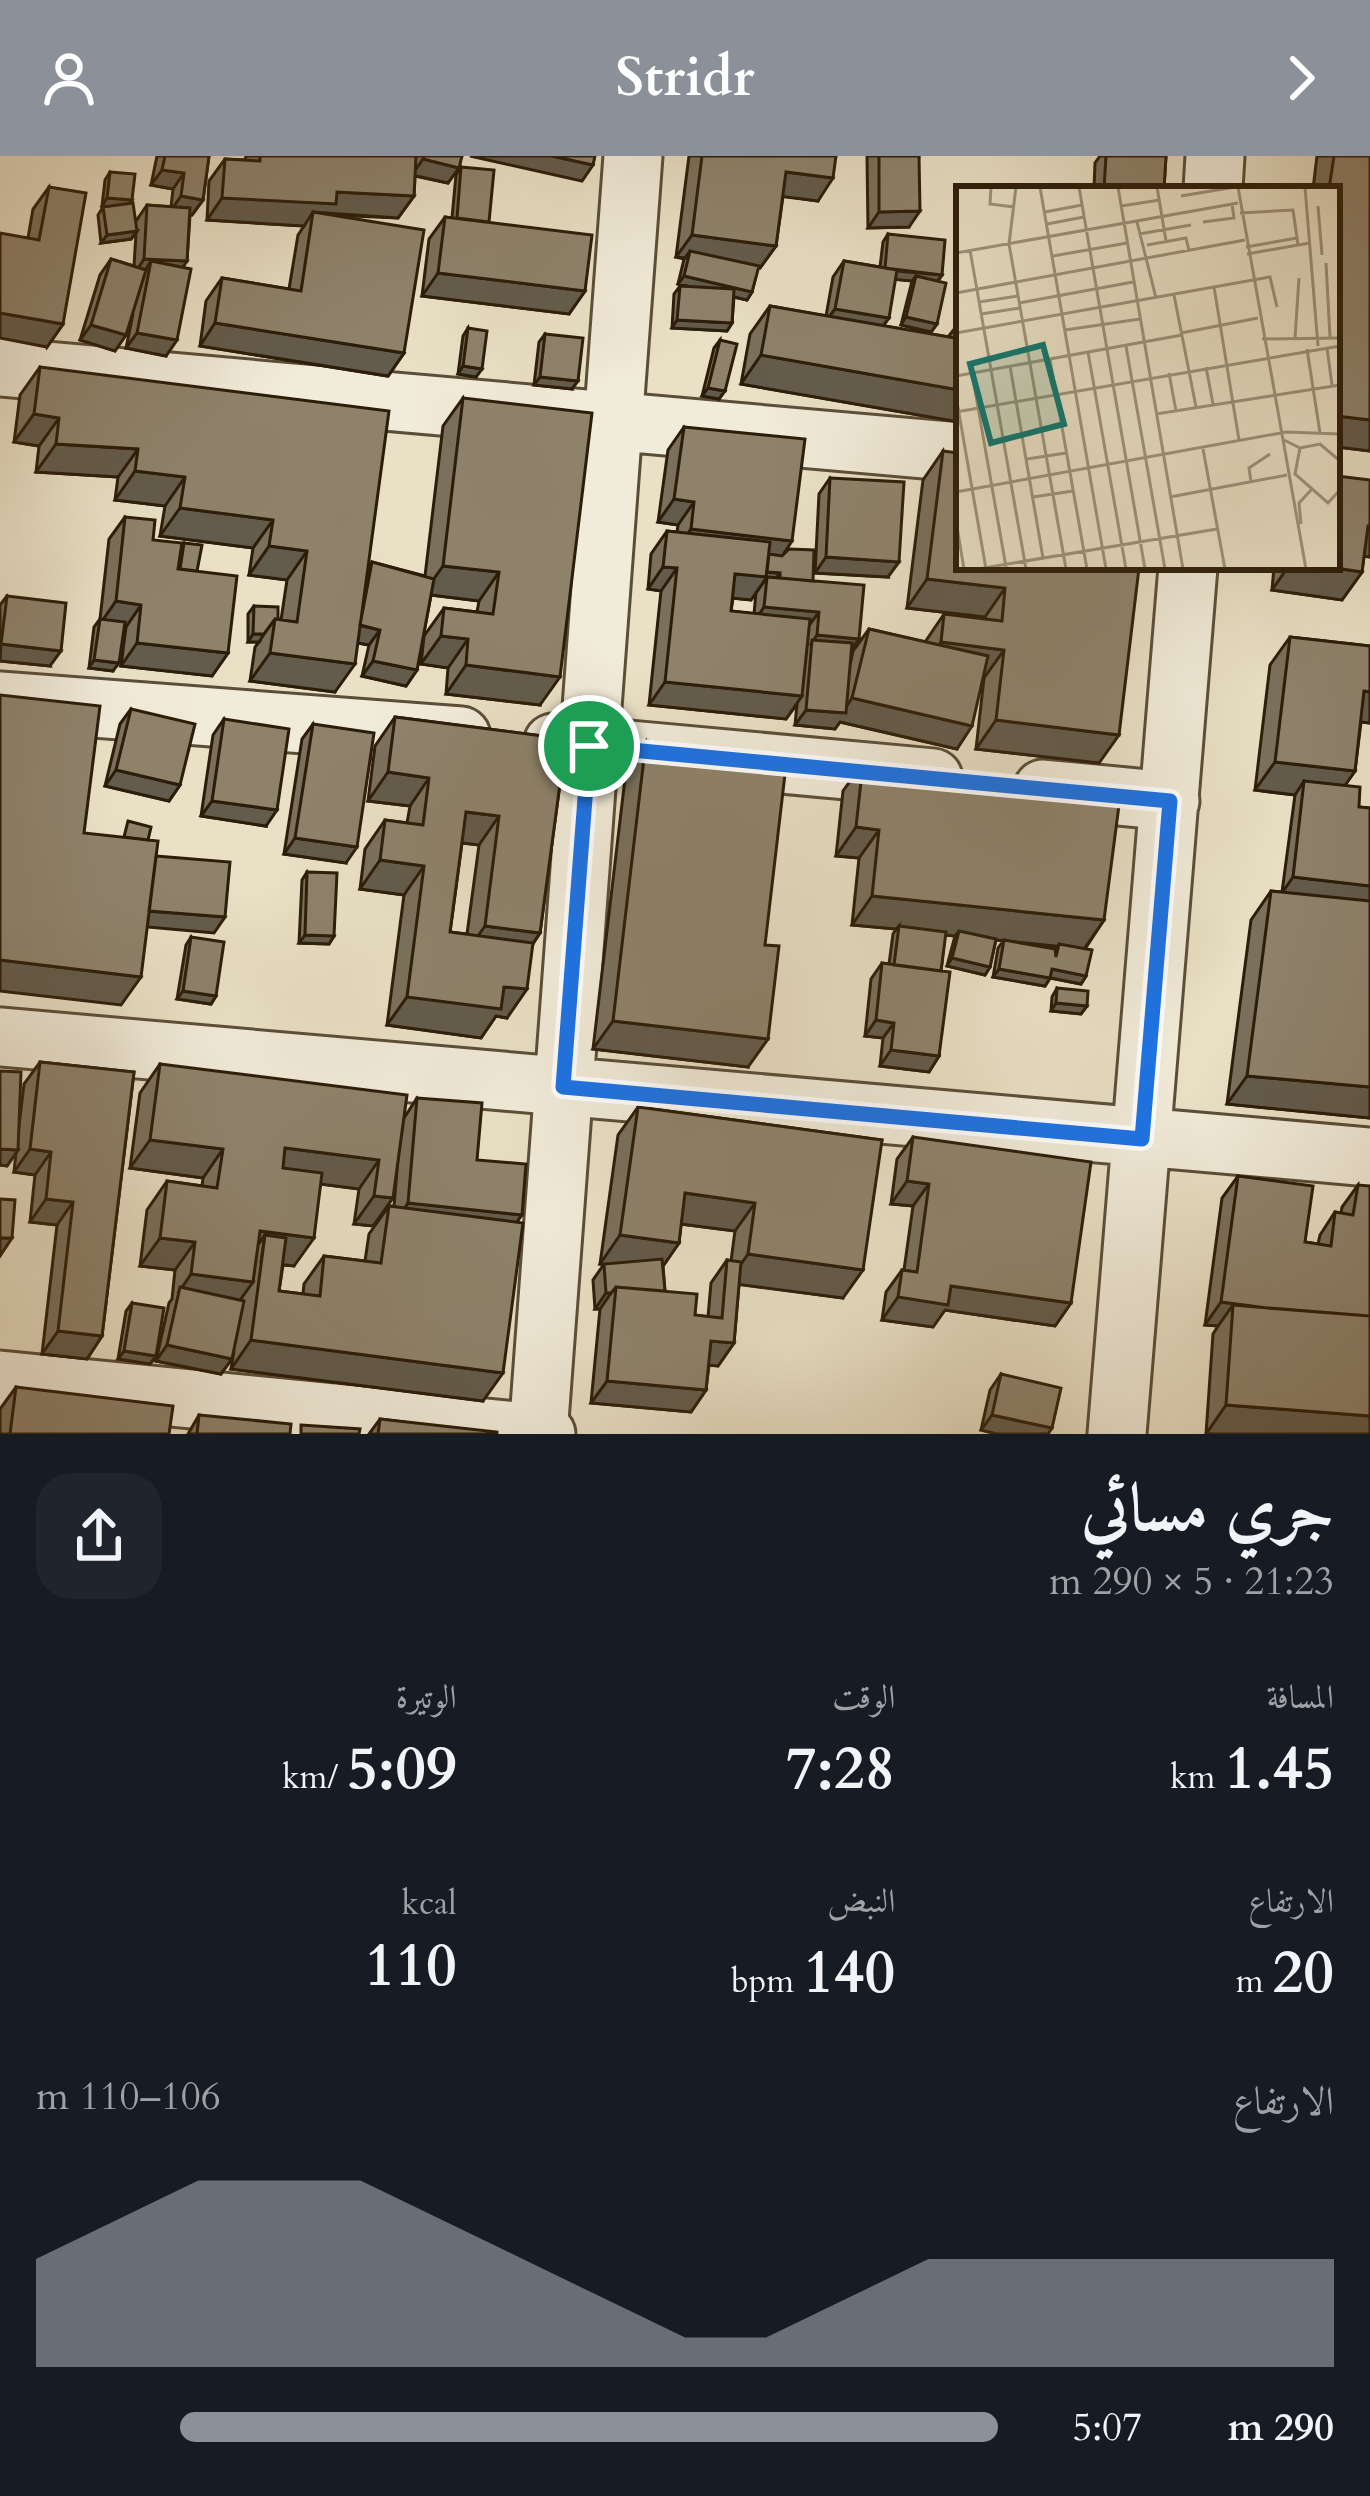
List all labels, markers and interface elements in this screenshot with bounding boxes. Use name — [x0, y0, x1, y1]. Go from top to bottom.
text: Stridr — [615, 42, 755, 115]
icon: person — [36, 45, 102, 111]
icon: forward — [1268, 45, 1334, 111]
inset map — [956, 186, 1340, 570]
pin — [538, 695, 640, 797]
icon: arrive — [556, 713, 622, 779]
text: جري مسائي — [1081, 1465, 1334, 1554]
button: share — [36, 1473, 162, 1599]
text: 21:23 · 5 × 290 m — [1049, 1555, 1334, 1608]
text: الوتيرة — [396, 1675, 457, 1720]
text: الوقت — [832, 1675, 895, 1720]
text: المسافة — [1267, 1675, 1334, 1720]
text: 5:09 — [347, 1729, 457, 1810]
text: 7:28 — [786, 1729, 895, 1810]
text: 1.45 — [1224, 1729, 1334, 1810]
text: /km — [282, 1755, 347, 1800]
text: km — [1170, 1755, 1224, 1800]
text: النبض — [827, 1879, 895, 1924]
text: الارتفاع — [1248, 1879, 1334, 1924]
text: kcal — [401, 1881, 457, 1926]
text: 110 — [364, 1926, 457, 2007]
text: 140 — [803, 1933, 895, 2014]
text: 20 — [1273, 1933, 1334, 2014]
text: bpm — [731, 1959, 803, 2004]
text: m — [1236, 1959, 1273, 2004]
text: 106–110 m — [36, 2070, 221, 2123]
text: الارتفاع — [1233, 2075, 1334, 2128]
text: 5:07 — [1072, 2401, 1142, 2454]
text: 290 m — [1228, 2401, 1334, 2454]

